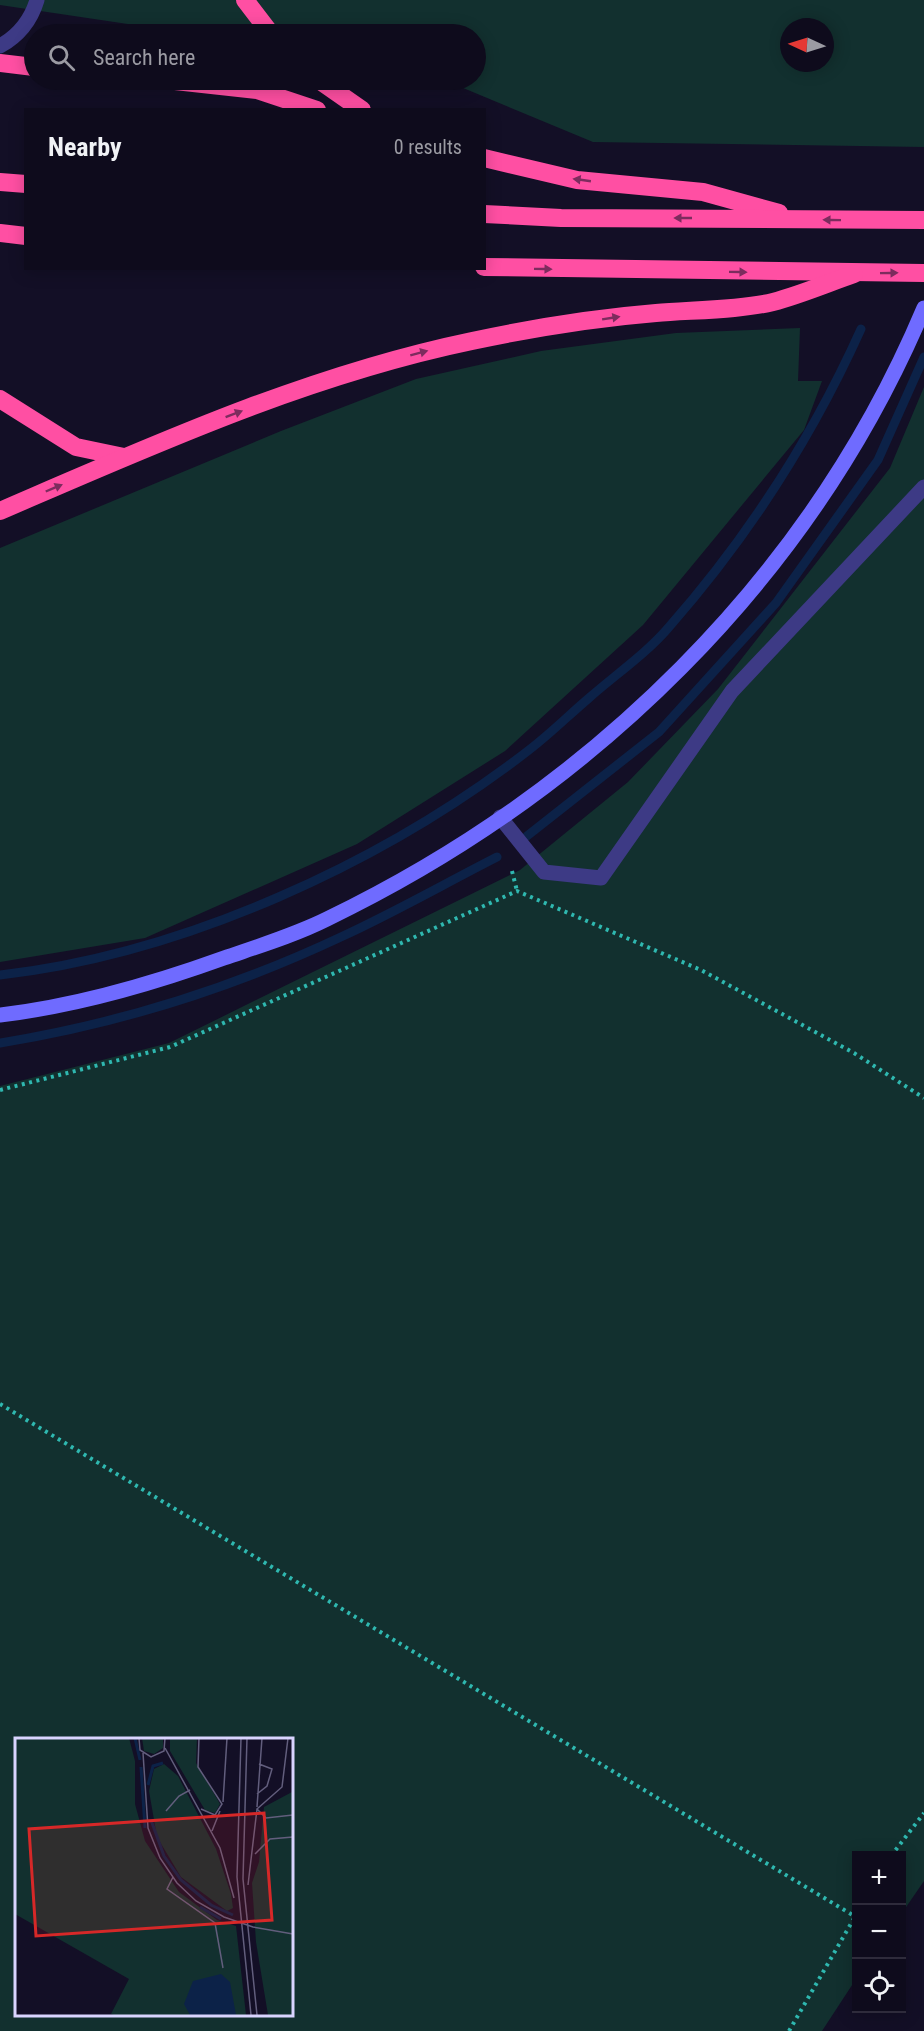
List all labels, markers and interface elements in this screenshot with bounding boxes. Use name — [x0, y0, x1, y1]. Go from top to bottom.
north arrow — [780, 18, 834, 72]
search box — [24, 24, 486, 90]
icon: search — [45, 41, 78, 74]
text: Search here — [93, 45, 195, 70]
text: Nearby — [48, 132, 122, 162]
text: 0 results — [394, 135, 462, 159]
one-way arrow — [572, 176, 591, 185]
one-way arrow — [673, 214, 692, 223]
one-way arrow — [823, 215, 842, 224]
one-way arrow — [533, 264, 552, 274]
one-way arrow — [728, 267, 747, 277]
one-way arrow — [880, 268, 899, 278]
one-way arrow — [602, 313, 621, 322]
one-way arrow — [410, 347, 428, 357]
one-way arrow — [225, 409, 243, 418]
one-way arrow — [45, 483, 62, 492]
inset map — [15, 1738, 292, 2016]
map controls — [852, 1851, 906, 2013]
button: + — [852, 1851, 906, 1905]
button: − — [852, 1905, 906, 1959]
button: locate — [852, 1959, 906, 2013]

